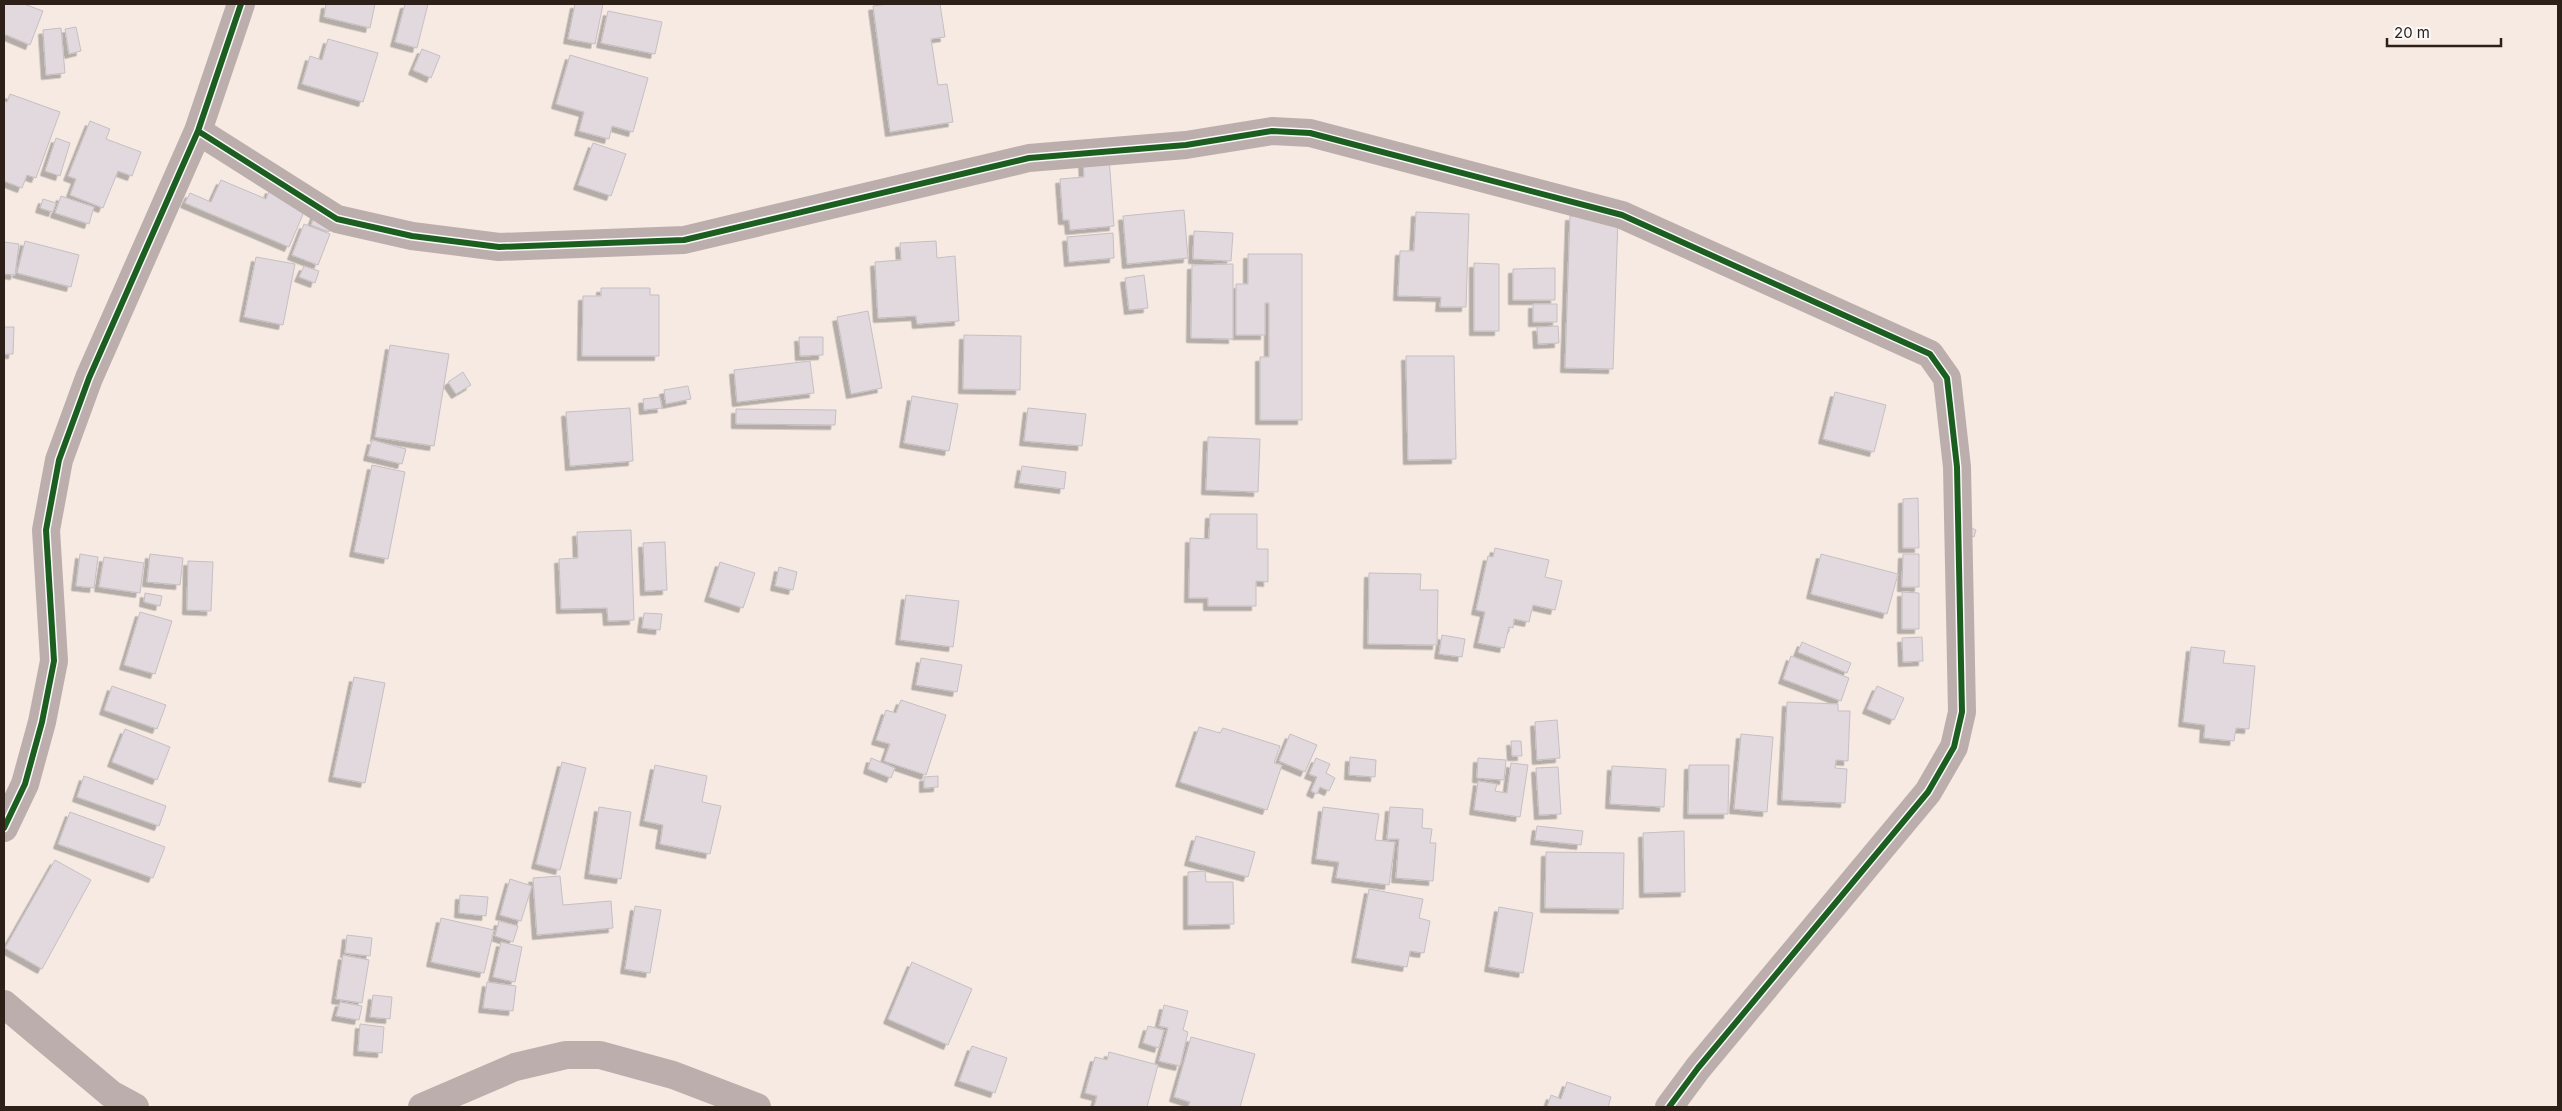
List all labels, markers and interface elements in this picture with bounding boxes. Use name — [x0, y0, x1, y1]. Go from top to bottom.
scale bar — [2387, 15, 2501, 47]
text: 20 m — [2394, 23, 2430, 42]

